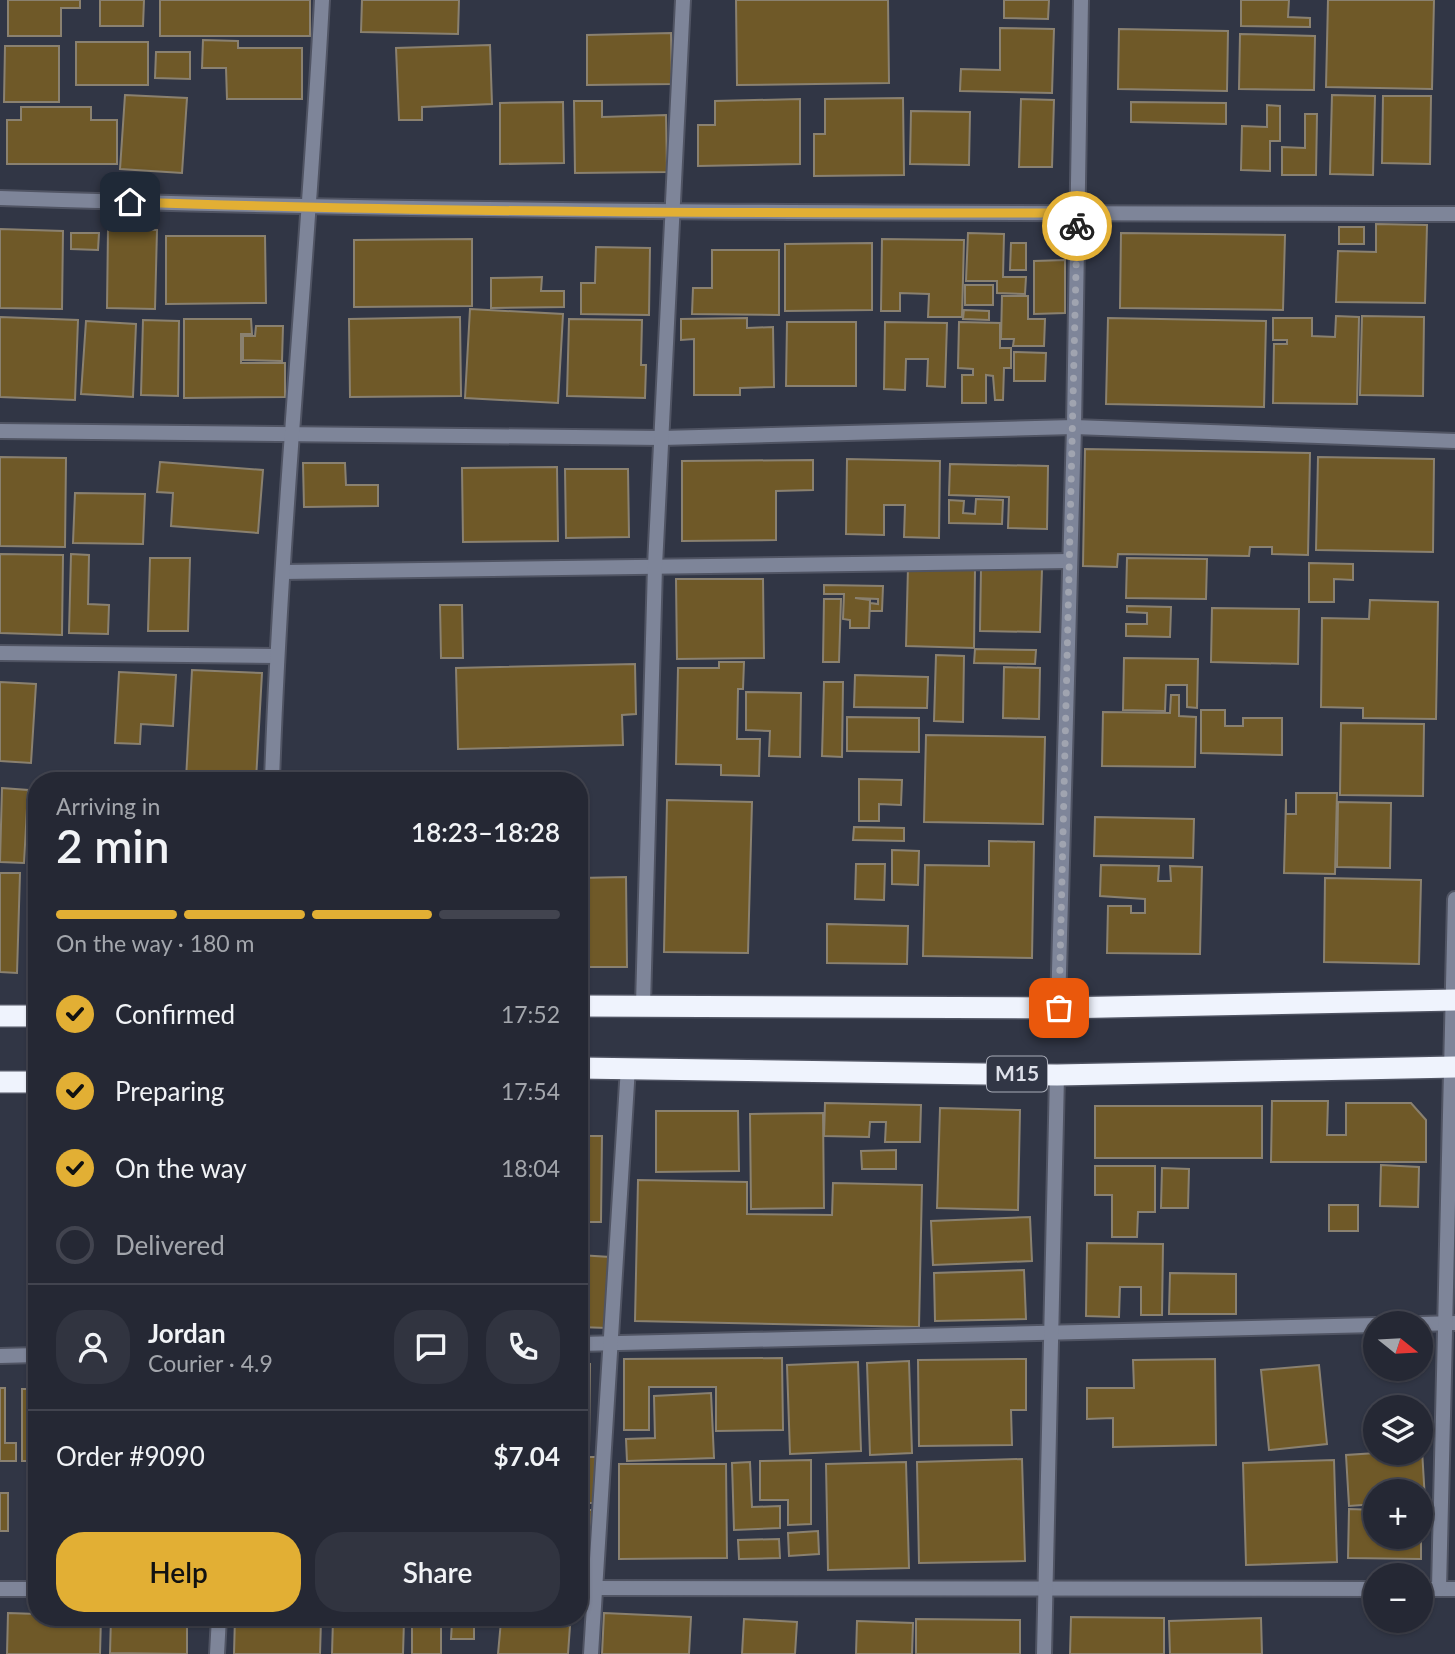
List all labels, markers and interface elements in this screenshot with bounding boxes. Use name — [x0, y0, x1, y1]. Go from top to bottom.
pin — [100, 172, 160, 232]
icon: home — [111, 183, 149, 221]
courier — [1042, 191, 1112, 261]
icon: bike — [1058, 207, 1096, 245]
text: Arriving in — [56, 792, 160, 820]
text: 18:23–18:28 — [411, 816, 560, 848]
text: 2 min — [56, 818, 170, 873]
text: On the way · 180 m — [56, 929, 255, 957]
pin — [1029, 978, 1089, 1038]
icon: bag — [1040, 989, 1078, 1027]
icon: check — [56, 995, 94, 1033]
text: Confirmed — [115, 998, 235, 1030]
text: 17:52 — [501, 1000, 560, 1028]
road number: M15 — [987, 1056, 1047, 1092]
icon: check — [56, 1072, 94, 1110]
text: Preparing — [115, 1075, 224, 1107]
text: 17:54 — [501, 1077, 560, 1105]
icon: check — [56, 1149, 94, 1187]
text: On the way — [115, 1152, 247, 1184]
text: 18:04 — [501, 1154, 560, 1182]
text: Delivered — [115, 1229, 225, 1261]
button: person — [56, 1310, 130, 1384]
button: chat — [394, 1310, 468, 1384]
button: phone — [486, 1310, 560, 1384]
north arrow — [1363, 1311, 1433, 1381]
map controls — [1363, 1311, 1433, 1633]
text: Jordan — [148, 1317, 226, 1349]
text: Courier · 4.9 — [148, 1349, 273, 1377]
button: layers — [1363, 1395, 1433, 1465]
text: Order #9090 — [56, 1440, 205, 1472]
text: $7.04 — [494, 1440, 560, 1472]
button: + — [1363, 1479, 1433, 1549]
button: Help — [56, 1532, 301, 1612]
button: Share — [315, 1532, 560, 1612]
button: − — [1363, 1563, 1433, 1633]

